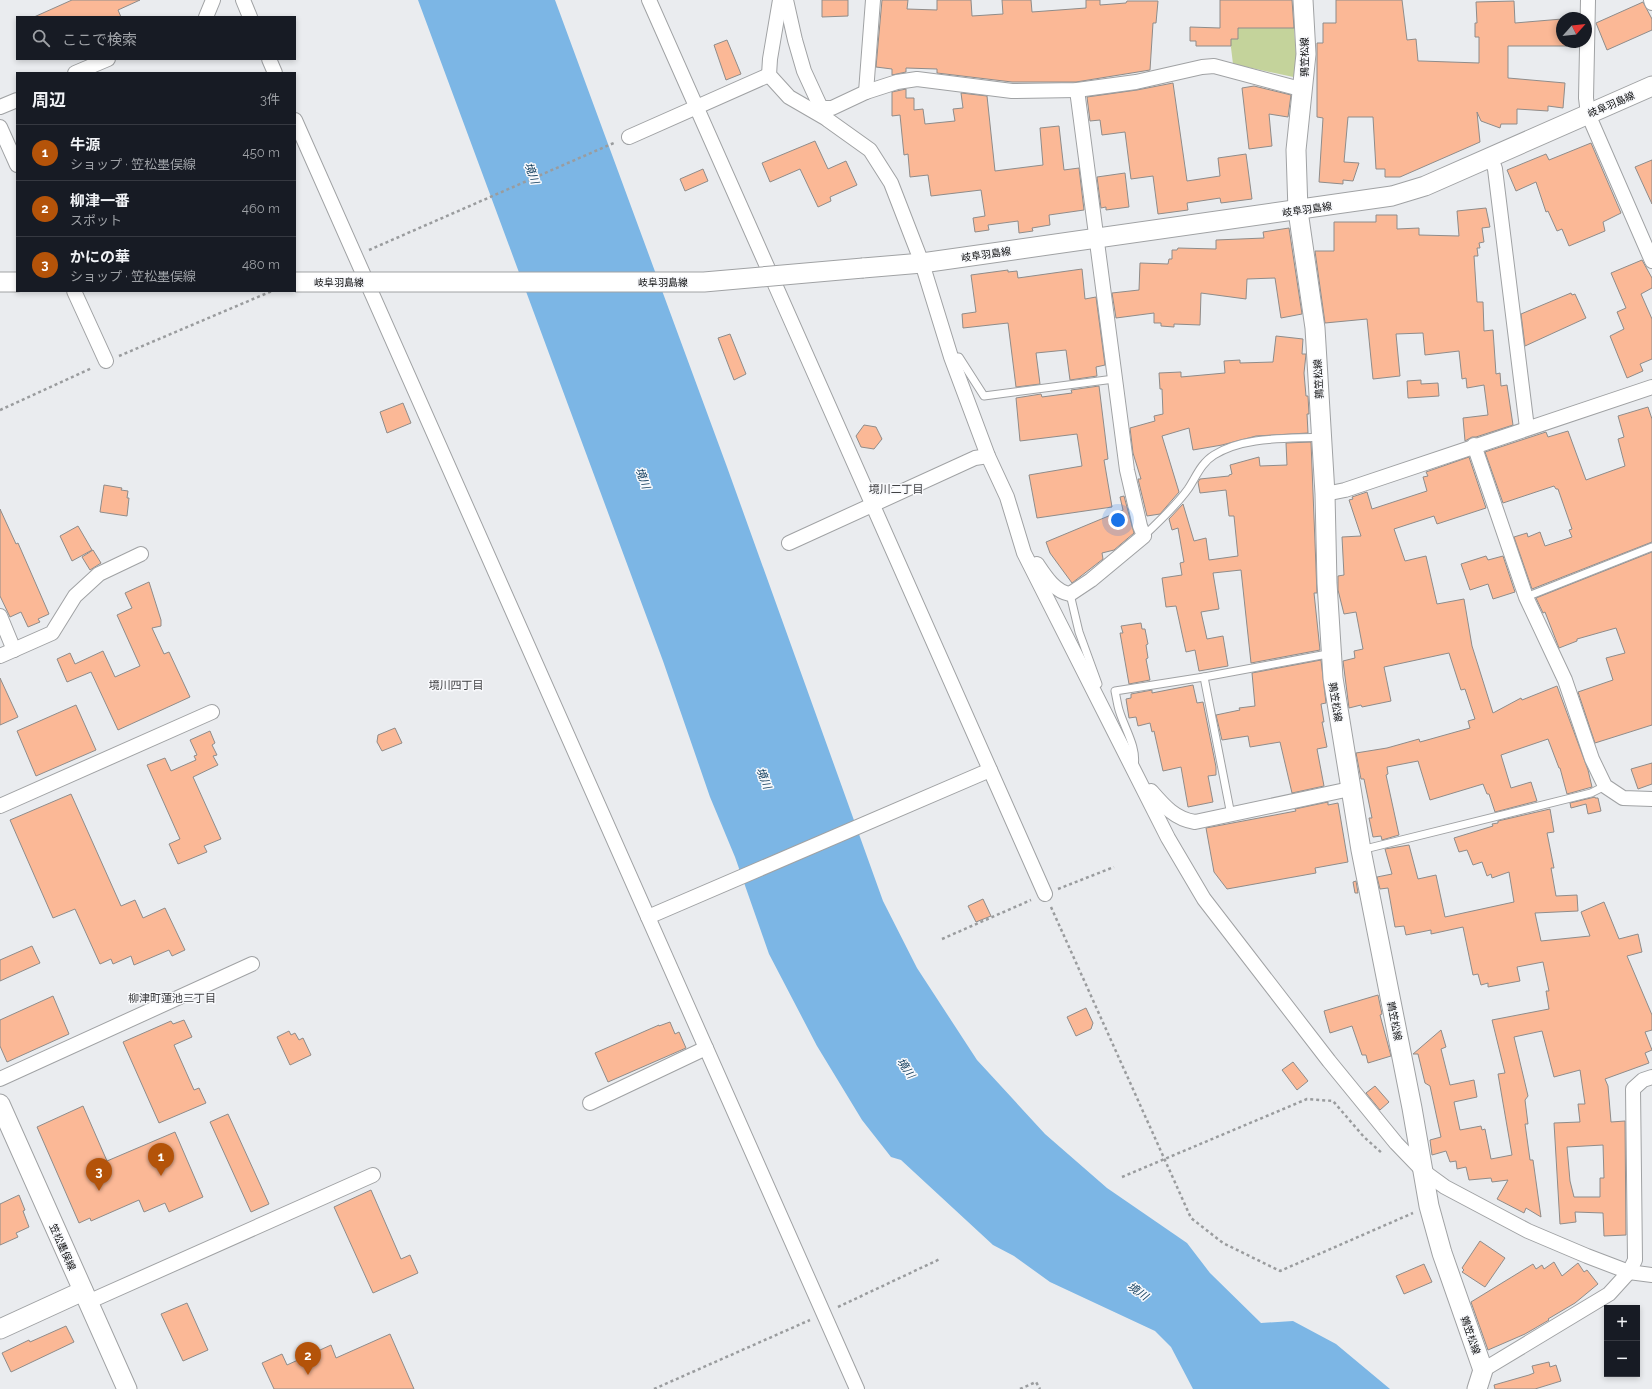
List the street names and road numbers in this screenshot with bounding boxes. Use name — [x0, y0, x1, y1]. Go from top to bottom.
street label: 鶉笠松線 — [1299, 37, 1310, 77]
street label: 岐阜羽島線 — [1586, 90, 1636, 119]
street label: 岐阜羽島線 — [1282, 201, 1333, 218]
street label: 岐阜羽島線 — [961, 246, 1012, 263]
street label: 岐阜羽島線 — [314, 277, 364, 288]
street label: 岐阜羽島線 — [638, 277, 688, 288]
street label: 鶉笠松線 — [1312, 359, 1325, 399]
street label: 鶉笠松線 — [1327, 681, 1344, 723]
street label: 鶉笠松線 — [1385, 1000, 1404, 1042]
street label: 笠松墨俣線 — [47, 1222, 78, 1272]
street label: 鶉笠松線 — [1459, 1314, 1482, 1356]

